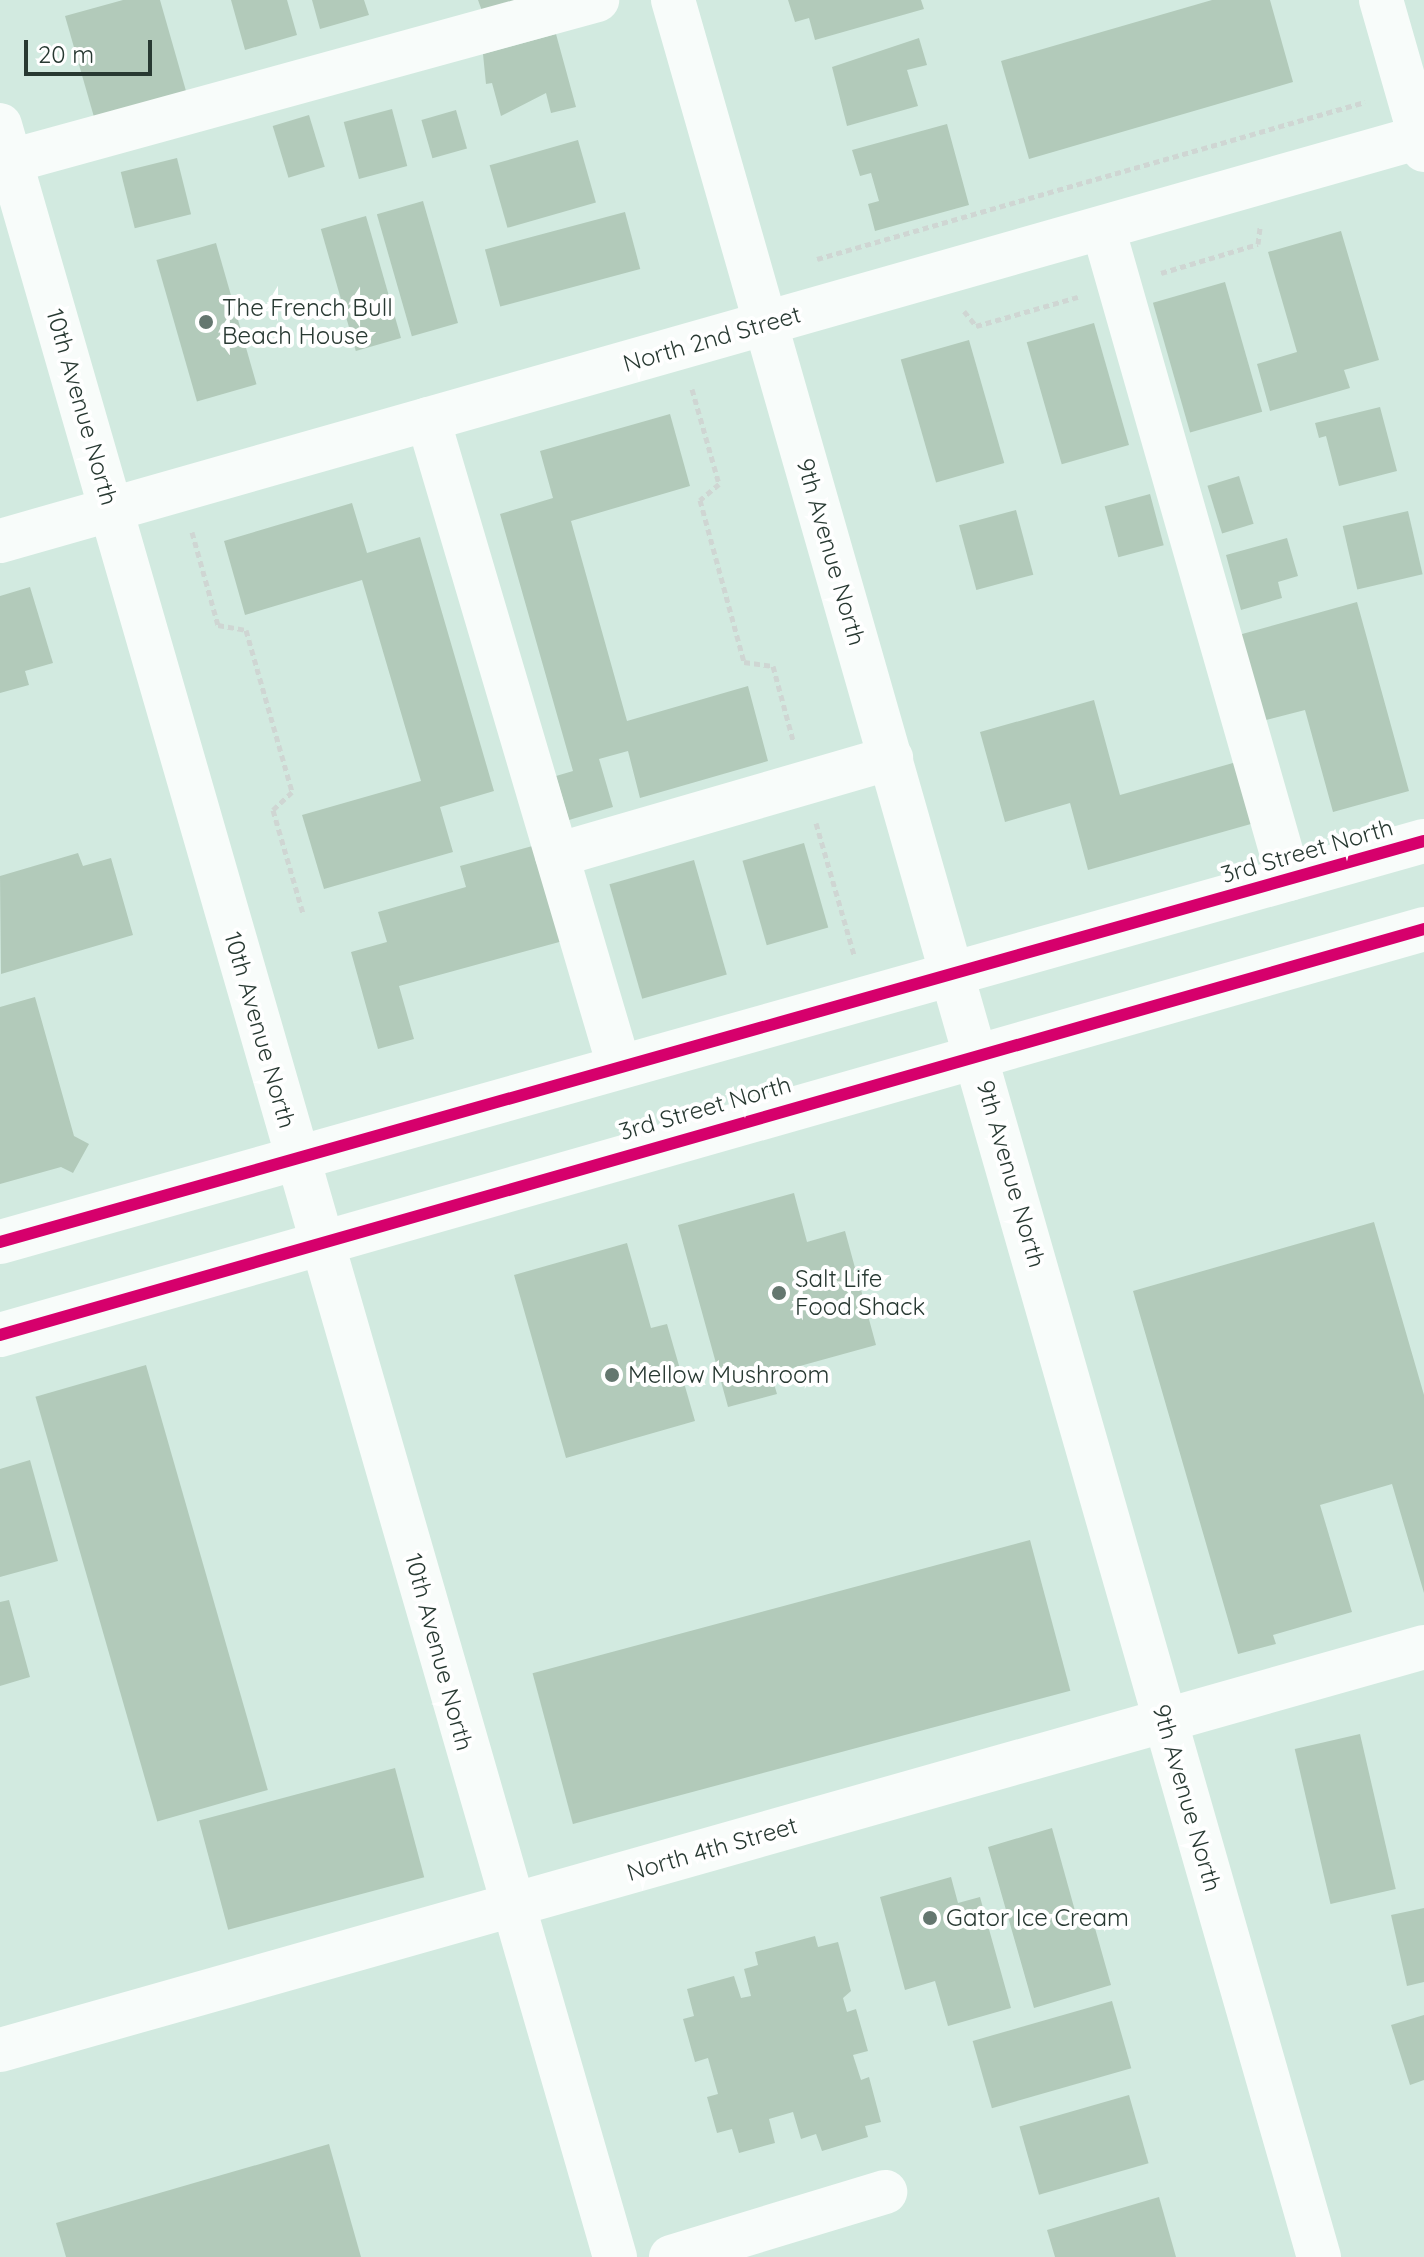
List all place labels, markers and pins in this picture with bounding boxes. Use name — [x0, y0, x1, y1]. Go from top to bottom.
place label: The French Bull Beach House — [222, 294, 393, 350]
marker: The French Bull Beach House — [197, 313, 215, 331]
place label: Salt Life Food Shack — [795, 1265, 925, 1321]
marker: Salt Life Food Shack — [770, 1284, 788, 1302]
place label: Mellow Mushroom — [628, 1361, 829, 1389]
marker: Mellow Mushroom — [603, 1366, 621, 1384]
place label: Gator Ice Cream — [946, 1904, 1129, 1932]
marker: Gator Ice Cream — [921, 1909, 939, 1927]

